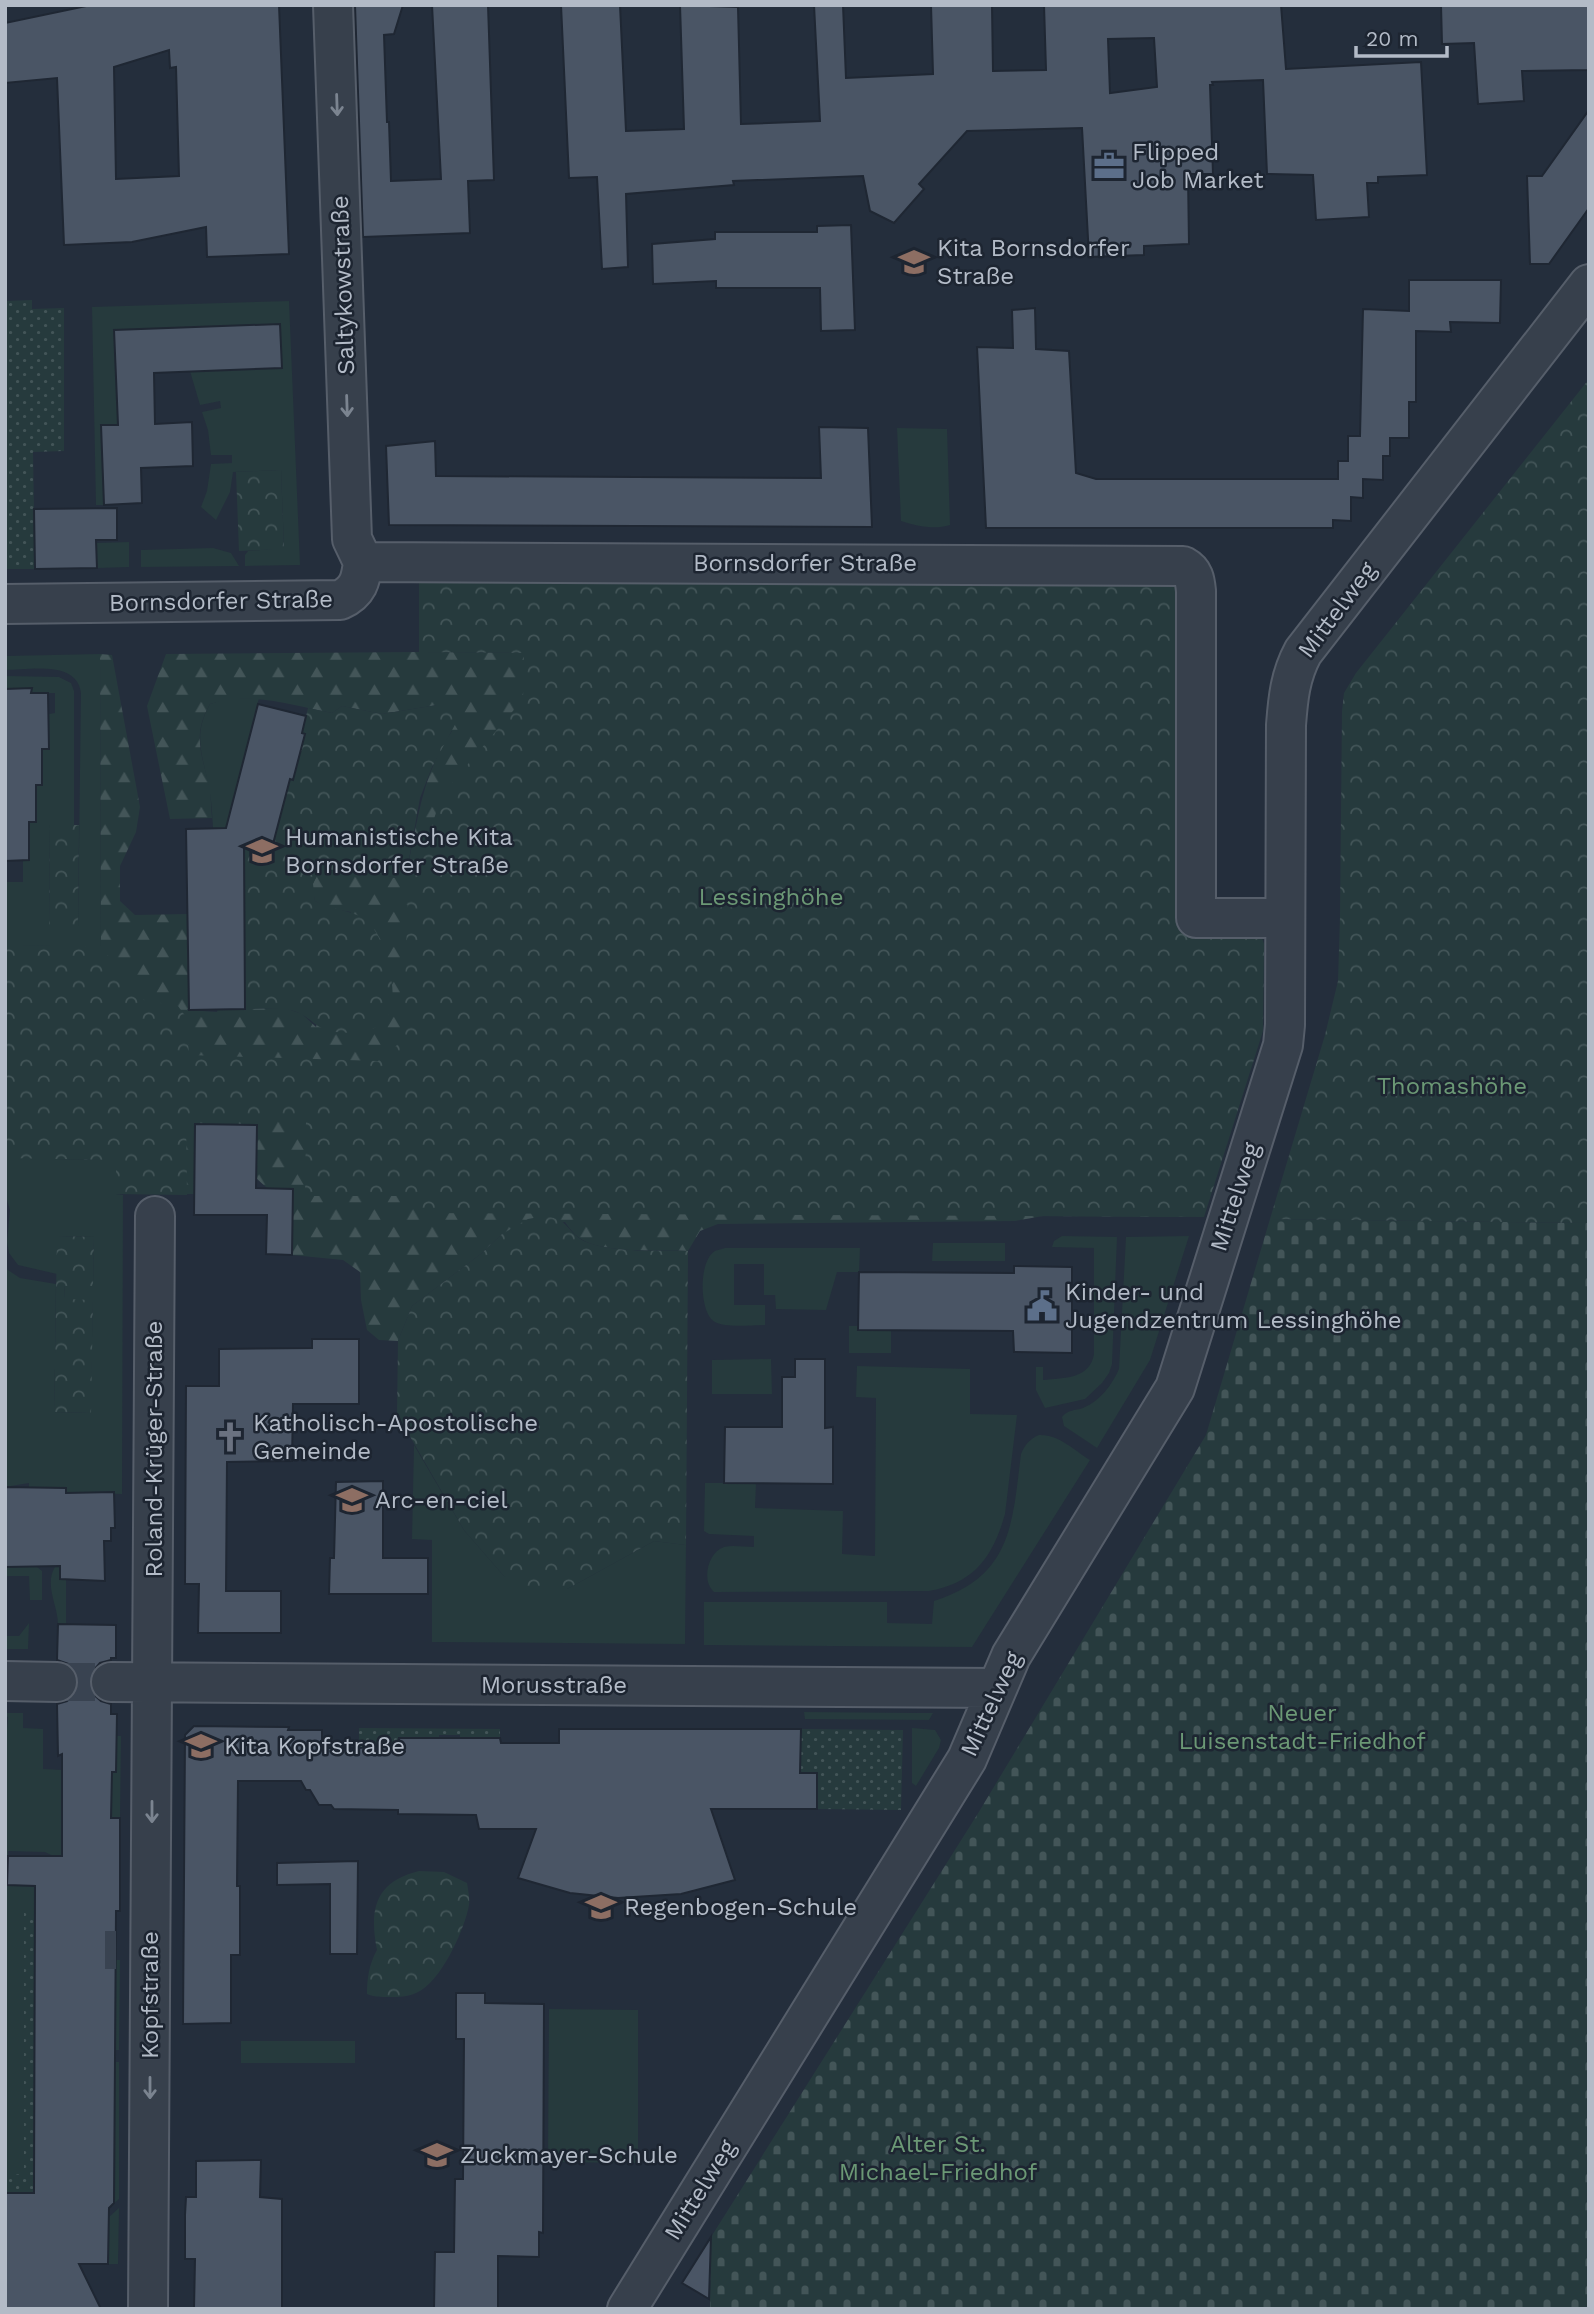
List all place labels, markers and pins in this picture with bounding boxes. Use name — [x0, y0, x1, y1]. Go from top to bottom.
place label: Flipped Job Market — [1132, 138, 1263, 194]
office icon: Flipped Job Market — [1092, 149, 1126, 183]
place label: Kita Bornsdorfer Straße — [937, 234, 1130, 290]
school or university icon: Kita Bornsdorfer Straße — [897, 245, 931, 279]
place label: Humanistische Kita Bornsdorfer Straße — [285, 823, 513, 879]
school or university icon: Humanistische Kita Bornsdorfer Straße — [245, 834, 279, 868]
place label: Kinder- und Jugendzentrum Lessinghöhe — [1065, 1278, 1402, 1334]
public building icon: Kinder- und Jugendzentrum Lessinghöhe — [1025, 1289, 1059, 1323]
place label: Katholisch-Apostolische Gemeinde — [253, 1409, 538, 1465]
church icon: Katholisch-Apostolische Gemeinde — [213, 1420, 247, 1454]
school or university icon: Arc-en-ciel — [335, 1483, 369, 1517]
place label: Arc-en-ciel — [375, 1486, 508, 1514]
school or university icon: Kita Kopfstraße — [184, 1729, 218, 1763]
place label: Kita Kopfstraße — [224, 1732, 405, 1760]
school or university icon: Regenbogen-Schule — [584, 1890, 618, 1924]
place label: Regenbogen-Schule — [624, 1893, 857, 1921]
school or university icon: Zuckmayer-Schule — [420, 2138, 454, 2172]
place label: Zuckmayer-Schule — [460, 2141, 678, 2169]

